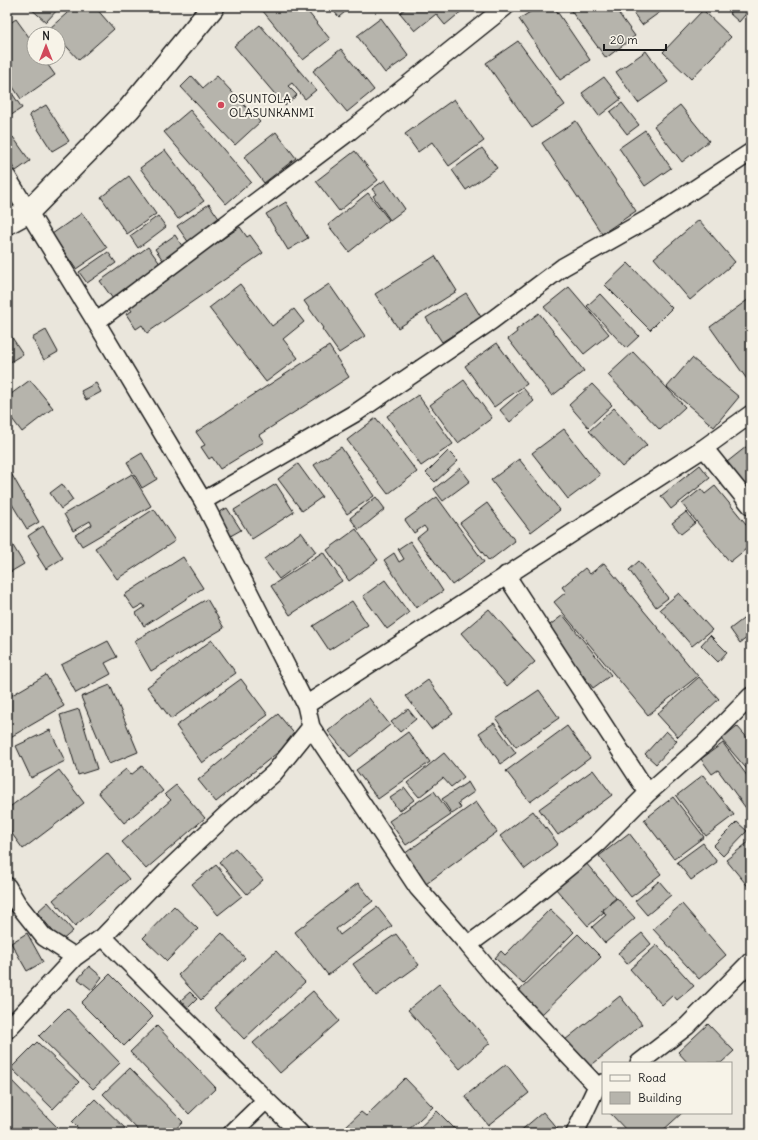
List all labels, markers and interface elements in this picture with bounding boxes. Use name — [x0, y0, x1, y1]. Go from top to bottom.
north arrow — [26, 26, 66, 66]
scale bar — [604, 26, 666, 52]
text: N — [42, 29, 50, 43]
text: 20 m — [610, 32, 638, 47]
place label: OSUNTOLA OLASUNKANMI — [229, 91, 314, 120]
marker: OSUNTOLA OLASUNKANMI — [216, 100, 226, 110]
legend — [602, 1062, 732, 1114]
text: Road — [638, 1070, 666, 1085]
text: Building — [638, 1090, 682, 1105]

